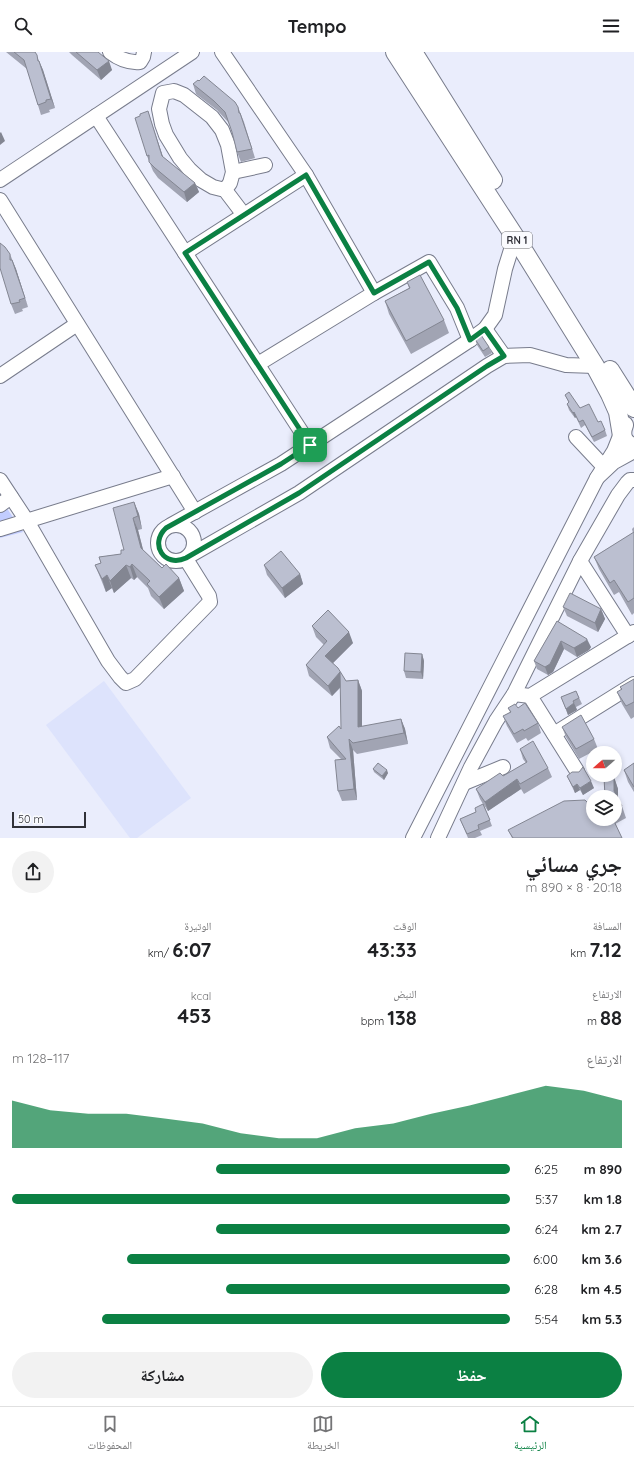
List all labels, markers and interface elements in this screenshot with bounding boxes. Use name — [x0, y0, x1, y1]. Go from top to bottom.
icon: search — [12, 15, 34, 37]
text: Tempo — [288, 15, 346, 38]
icon: menu — [600, 15, 622, 37]
road number: RN 1 — [502, 232, 532, 248]
pin — [293, 428, 327, 462]
icon: arrive — [299, 434, 321, 456]
north arrow — [586, 746, 622, 782]
map controls — [586, 746, 622, 826]
button: layers — [586, 790, 622, 826]
scale bar — [12, 810, 86, 829]
text: 50 m — [18, 812, 44, 826]
text: جري مسائي — [526, 850, 622, 878]
button: share — [12, 851, 54, 893]
text: 20:18 · 8 × 890 m — [526, 879, 622, 895]
text: الوتيرة — [185, 919, 211, 933]
text: الوقت — [393, 919, 417, 933]
text: المسافة — [593, 919, 622, 933]
text: 6:07 — [172, 937, 211, 962]
text: 43:33 — [367, 937, 417, 962]
text: 7.12 — [589, 937, 622, 962]
text: /km — [148, 946, 172, 960]
text: km — [570, 946, 589, 960]
text: النبض — [393, 987, 417, 1001]
text: الارتفاع — [592, 987, 622, 1001]
text: kcal — [191, 989, 211, 1003]
text: 453 — [177, 1003, 211, 1028]
text: 138 — [387, 1005, 417, 1030]
text: 88 — [600, 1005, 622, 1030]
text: bpm — [361, 1014, 387, 1028]
text: m — [587, 1014, 600, 1028]
text: 117–128 m — [12, 1050, 69, 1066]
text: الارتفاع — [587, 1051, 622, 1067]
text: 6:25 — [534, 1161, 558, 1177]
text: 890 m — [584, 1161, 622, 1177]
text: 5:37 — [535, 1191, 558, 1207]
text: 1.8 km — [584, 1191, 622, 1207]
text: 6:24 — [535, 1221, 558, 1237]
text: 2.7 km — [581, 1221, 622, 1237]
text: 6:00 — [533, 1251, 558, 1267]
text: 3.6 km — [582, 1251, 622, 1267]
text: 6:28 — [534, 1281, 558, 1297]
text: 4.5 km — [581, 1281, 622, 1297]
text: 5:54 — [535, 1311, 558, 1327]
text: 5.3 km — [582, 1311, 622, 1327]
button: مشاركة — [12, 1352, 313, 1398]
button: حفظ — [321, 1352, 622, 1398]
tab: المحفوظات — [87, 1413, 132, 1456]
tab: الخريطة — [307, 1413, 339, 1456]
tab: الرئيسية — [514, 1413, 547, 1456]

